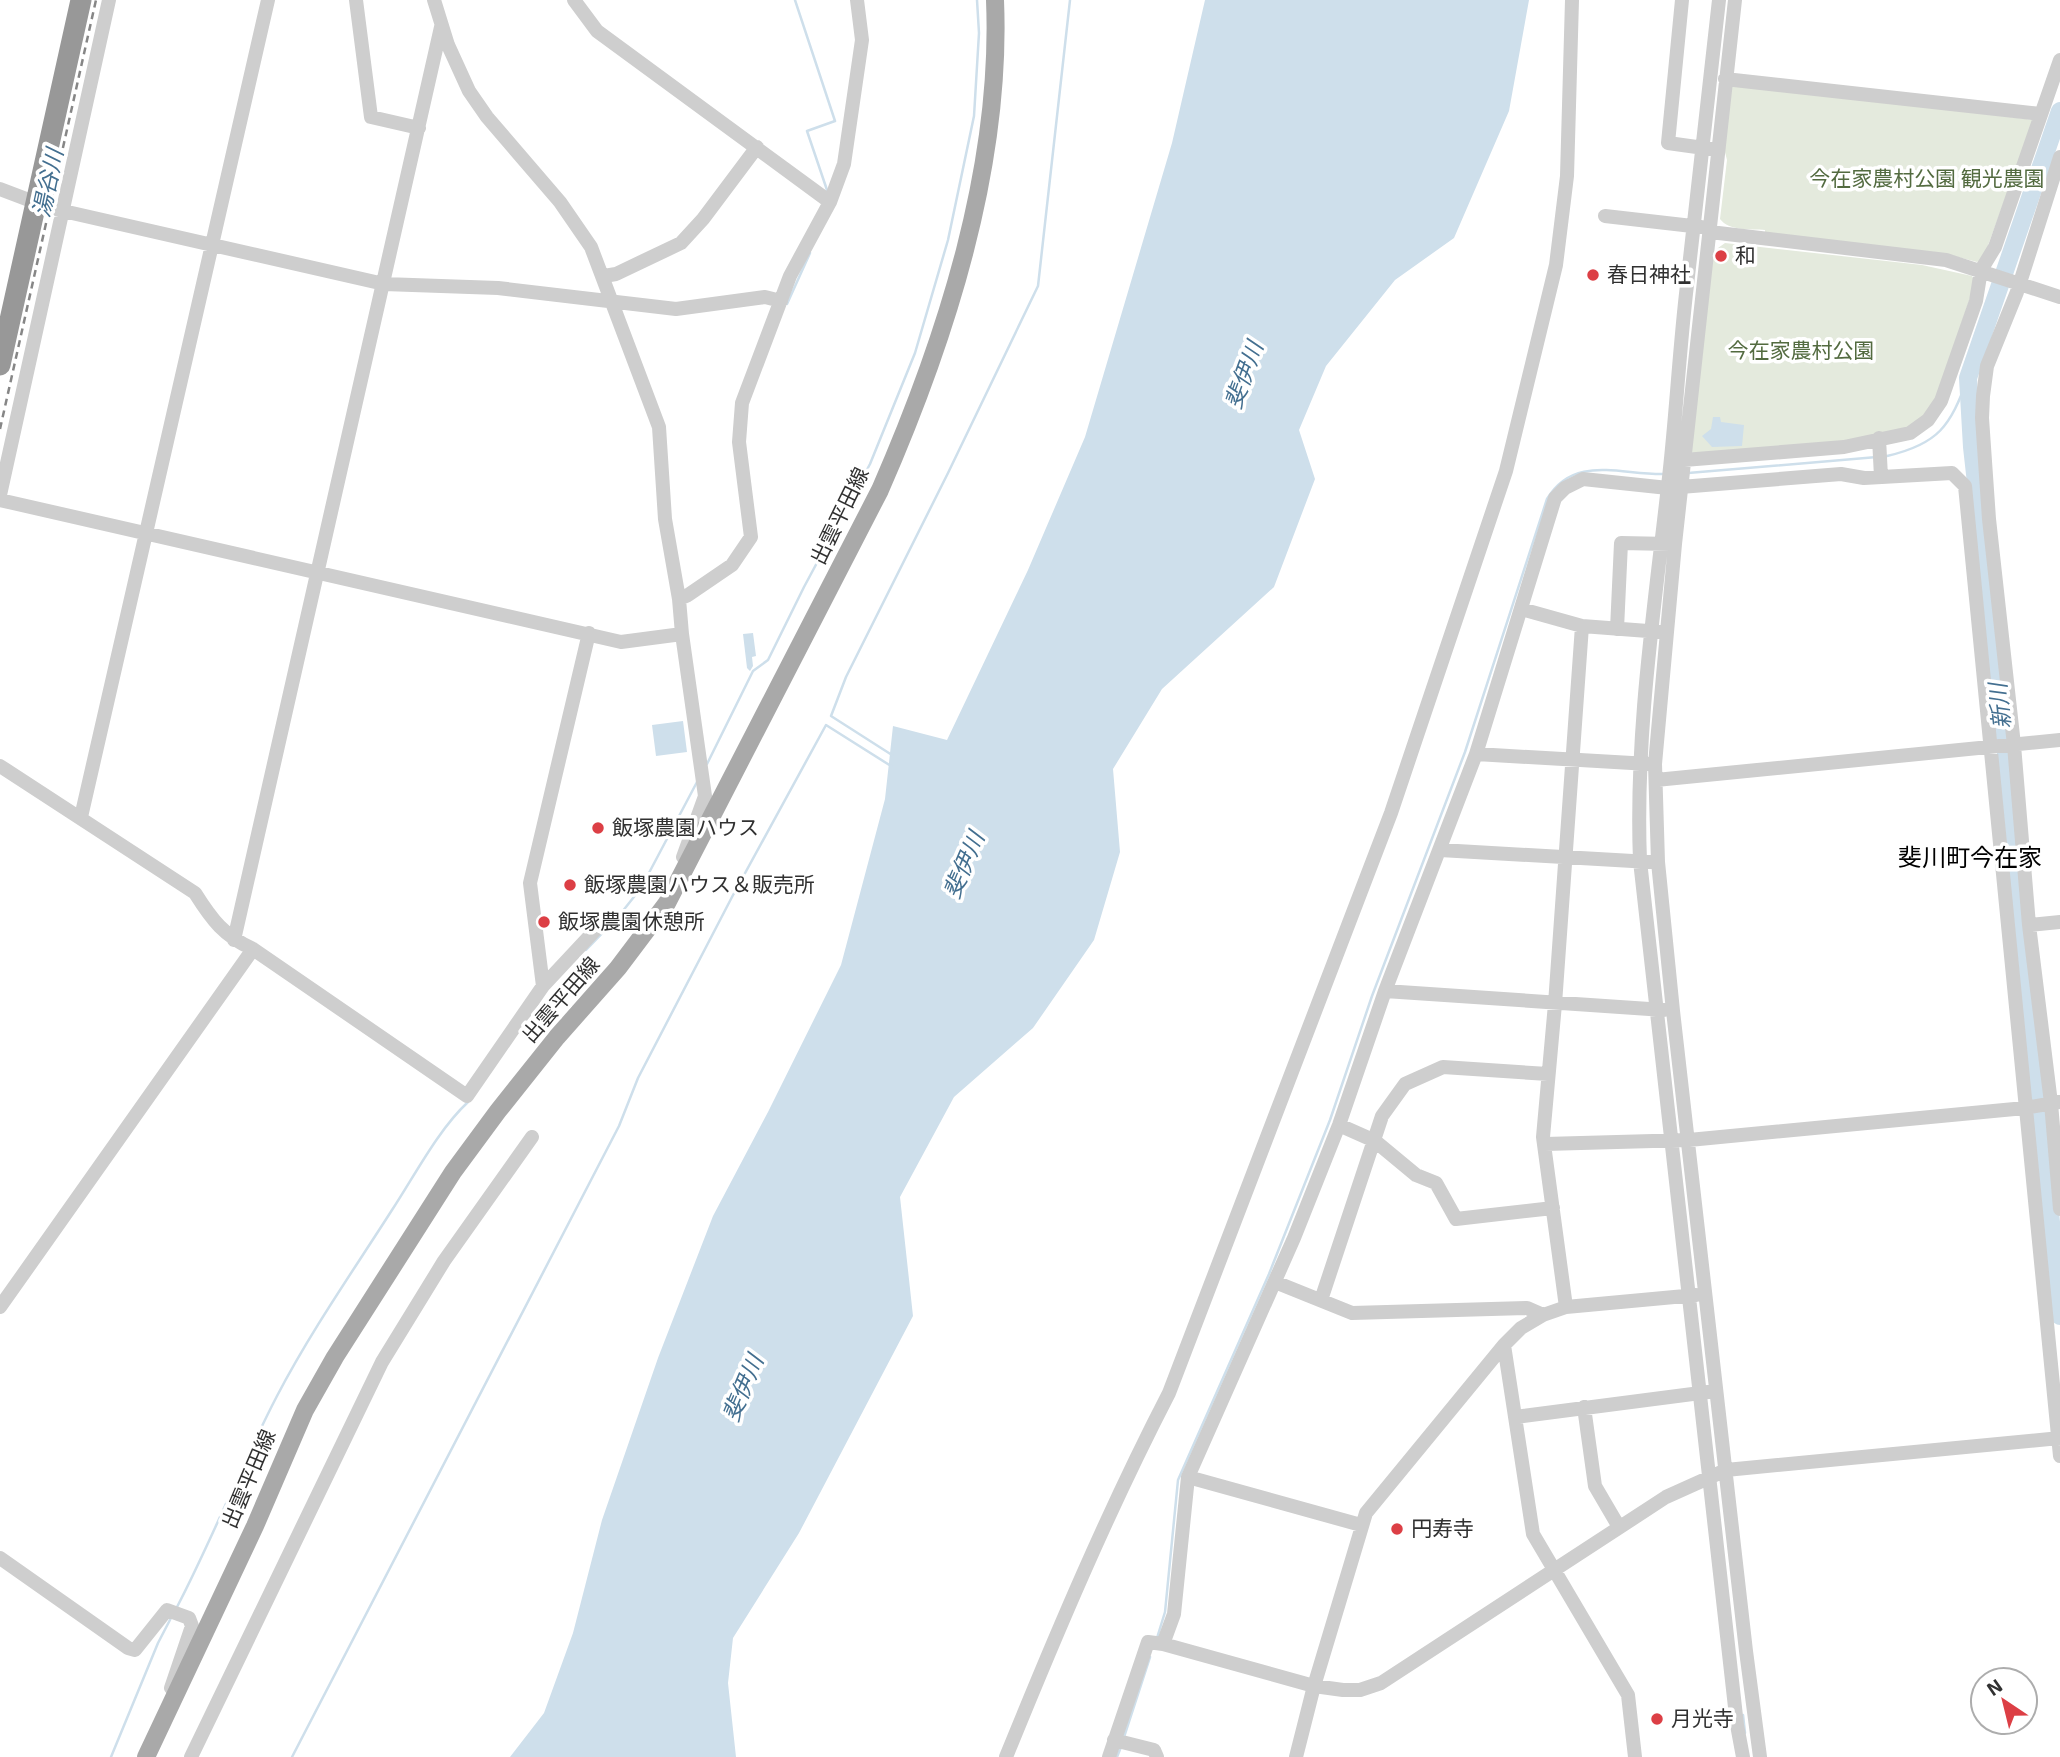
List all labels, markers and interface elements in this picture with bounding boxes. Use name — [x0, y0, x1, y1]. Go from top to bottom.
water label: 湯谷川 — [26, 143, 69, 219]
park label: 今在家農村公園 観光農園 — [1809, 165, 2045, 190]
place label: 和 — [1735, 242, 1756, 267]
marker: 和 — [1713, 248, 1729, 264]
place label: 春日神社 — [1607, 261, 1691, 286]
marker: 春日神社 — [1585, 267, 1601, 283]
water label: 斐伊川 — [1218, 335, 1269, 412]
park label: 今在家農村公園 — [1728, 337, 1875, 362]
street label: 出雲平田線 — [804, 463, 873, 568]
water label: 新川 — [1982, 679, 2015, 730]
place label: 飯塚農園ハウス — [612, 814, 759, 839]
marker: 飯塚農園ハウス — [590, 820, 606, 836]
water label: 斐伊川 — [937, 825, 991, 902]
district label: 斐川町今在家 — [1898, 842, 2042, 871]
place label: 飯塚農園ハウス＆販売所 — [584, 871, 815, 896]
marker: 飯塚農園ハウス＆販売所 — [562, 877, 578, 893]
place label: 飯塚農園休憩所 — [558, 908, 705, 933]
marker: 飯塚農園休憩所 — [536, 914, 552, 930]
street label: 出雲平田線 — [516, 951, 604, 1047]
water label: 斐伊川 — [716, 1348, 770, 1425]
street label: 出雲平田線 — [216, 1425, 280, 1532]
place label: 円寿寺 — [1411, 1515, 1474, 1540]
marker: 円寿寺 — [1389, 1521, 1405, 1537]
north arrow — [1969, 1666, 2039, 1736]
text: N — [1982, 1673, 2006, 1700]
place label: 月光寺 — [1671, 1705, 1734, 1730]
marker: 月光寺 — [1649, 1711, 1665, 1727]

